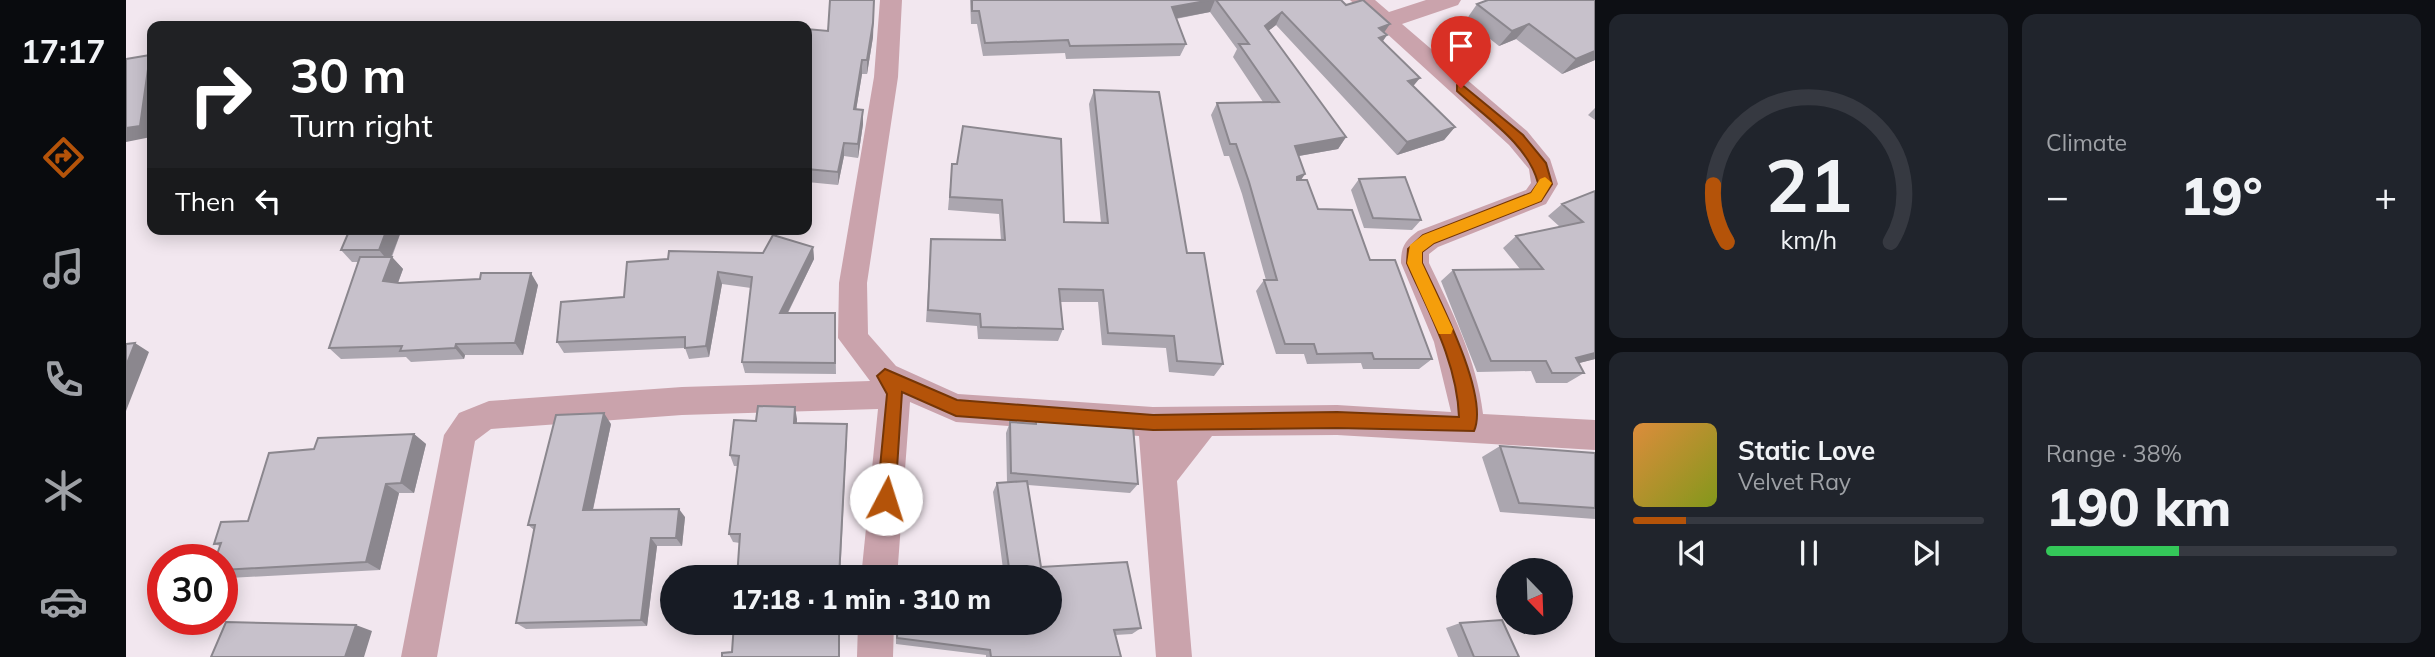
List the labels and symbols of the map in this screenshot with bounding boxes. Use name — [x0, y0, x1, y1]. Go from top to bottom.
pin — [1431, 16, 1491, 88]
position arrow — [849, 462, 923, 536]
speed limit sign: 30 — [147, 544, 238, 635]
north arrow — [1496, 558, 1573, 635]

